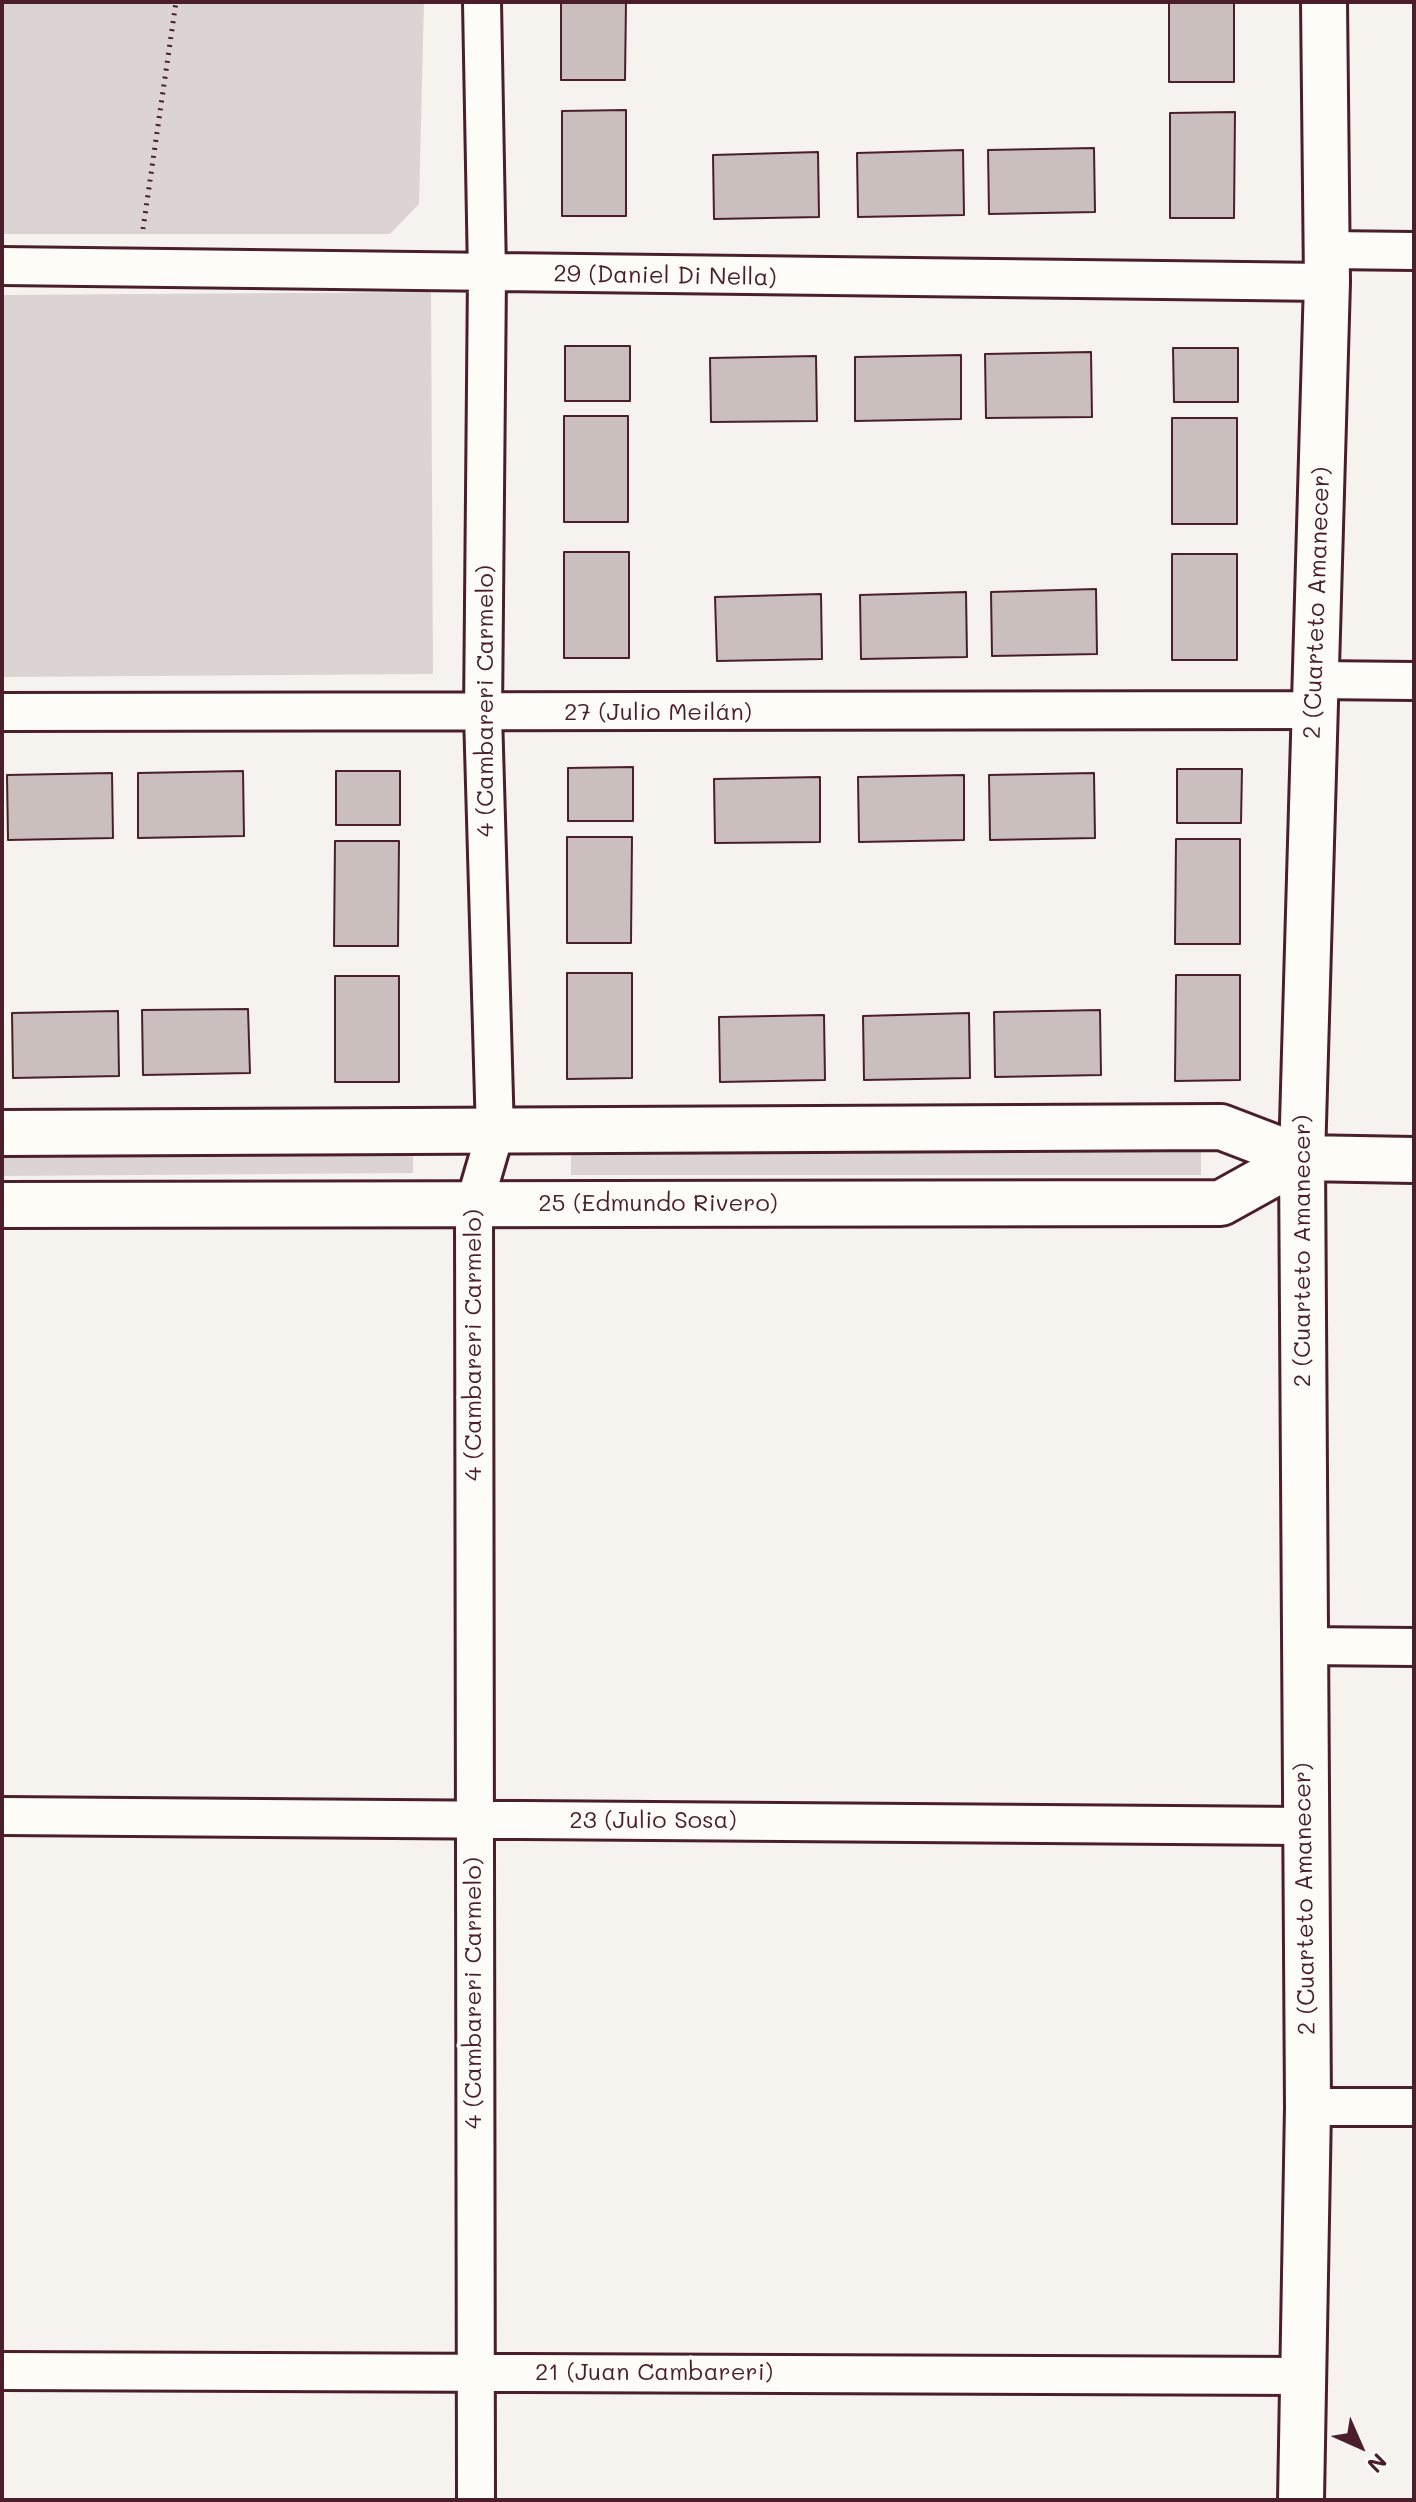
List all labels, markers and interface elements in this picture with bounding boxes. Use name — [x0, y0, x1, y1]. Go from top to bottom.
street label: 29 (Daniel Di Nella) — [553, 260, 777, 292]
street label: 2 (Cuarteto Amanecer) — [1298, 466, 1336, 740]
street label: 4 (Cambareri Carmelo) — [472, 565, 500, 837]
street label: 27 (Julio Meilán) — [564, 699, 752, 727]
street label: 2 (Cuarteto Amanecer) — [1289, 1115, 1317, 1387]
street label: 25 (Edmundo Rivero) — [538, 1190, 778, 1218]
street label: 4 (Cambareri Carmelo) — [460, 1209, 488, 1481]
street label: 2 (Cuarteto Amanecer) — [1288, 1763, 1322, 2035]
street label: 23 (Julio Sosa) — [569, 1807, 737, 1835]
street label: 4 (Cambareri Carmelo) — [460, 1857, 488, 2129]
street label: 21 (Juan Cambareri) — [535, 2359, 773, 2387]
north arrow — [1320, 2406, 1400, 2486]
text: N — [1361, 2447, 1393, 2479]

